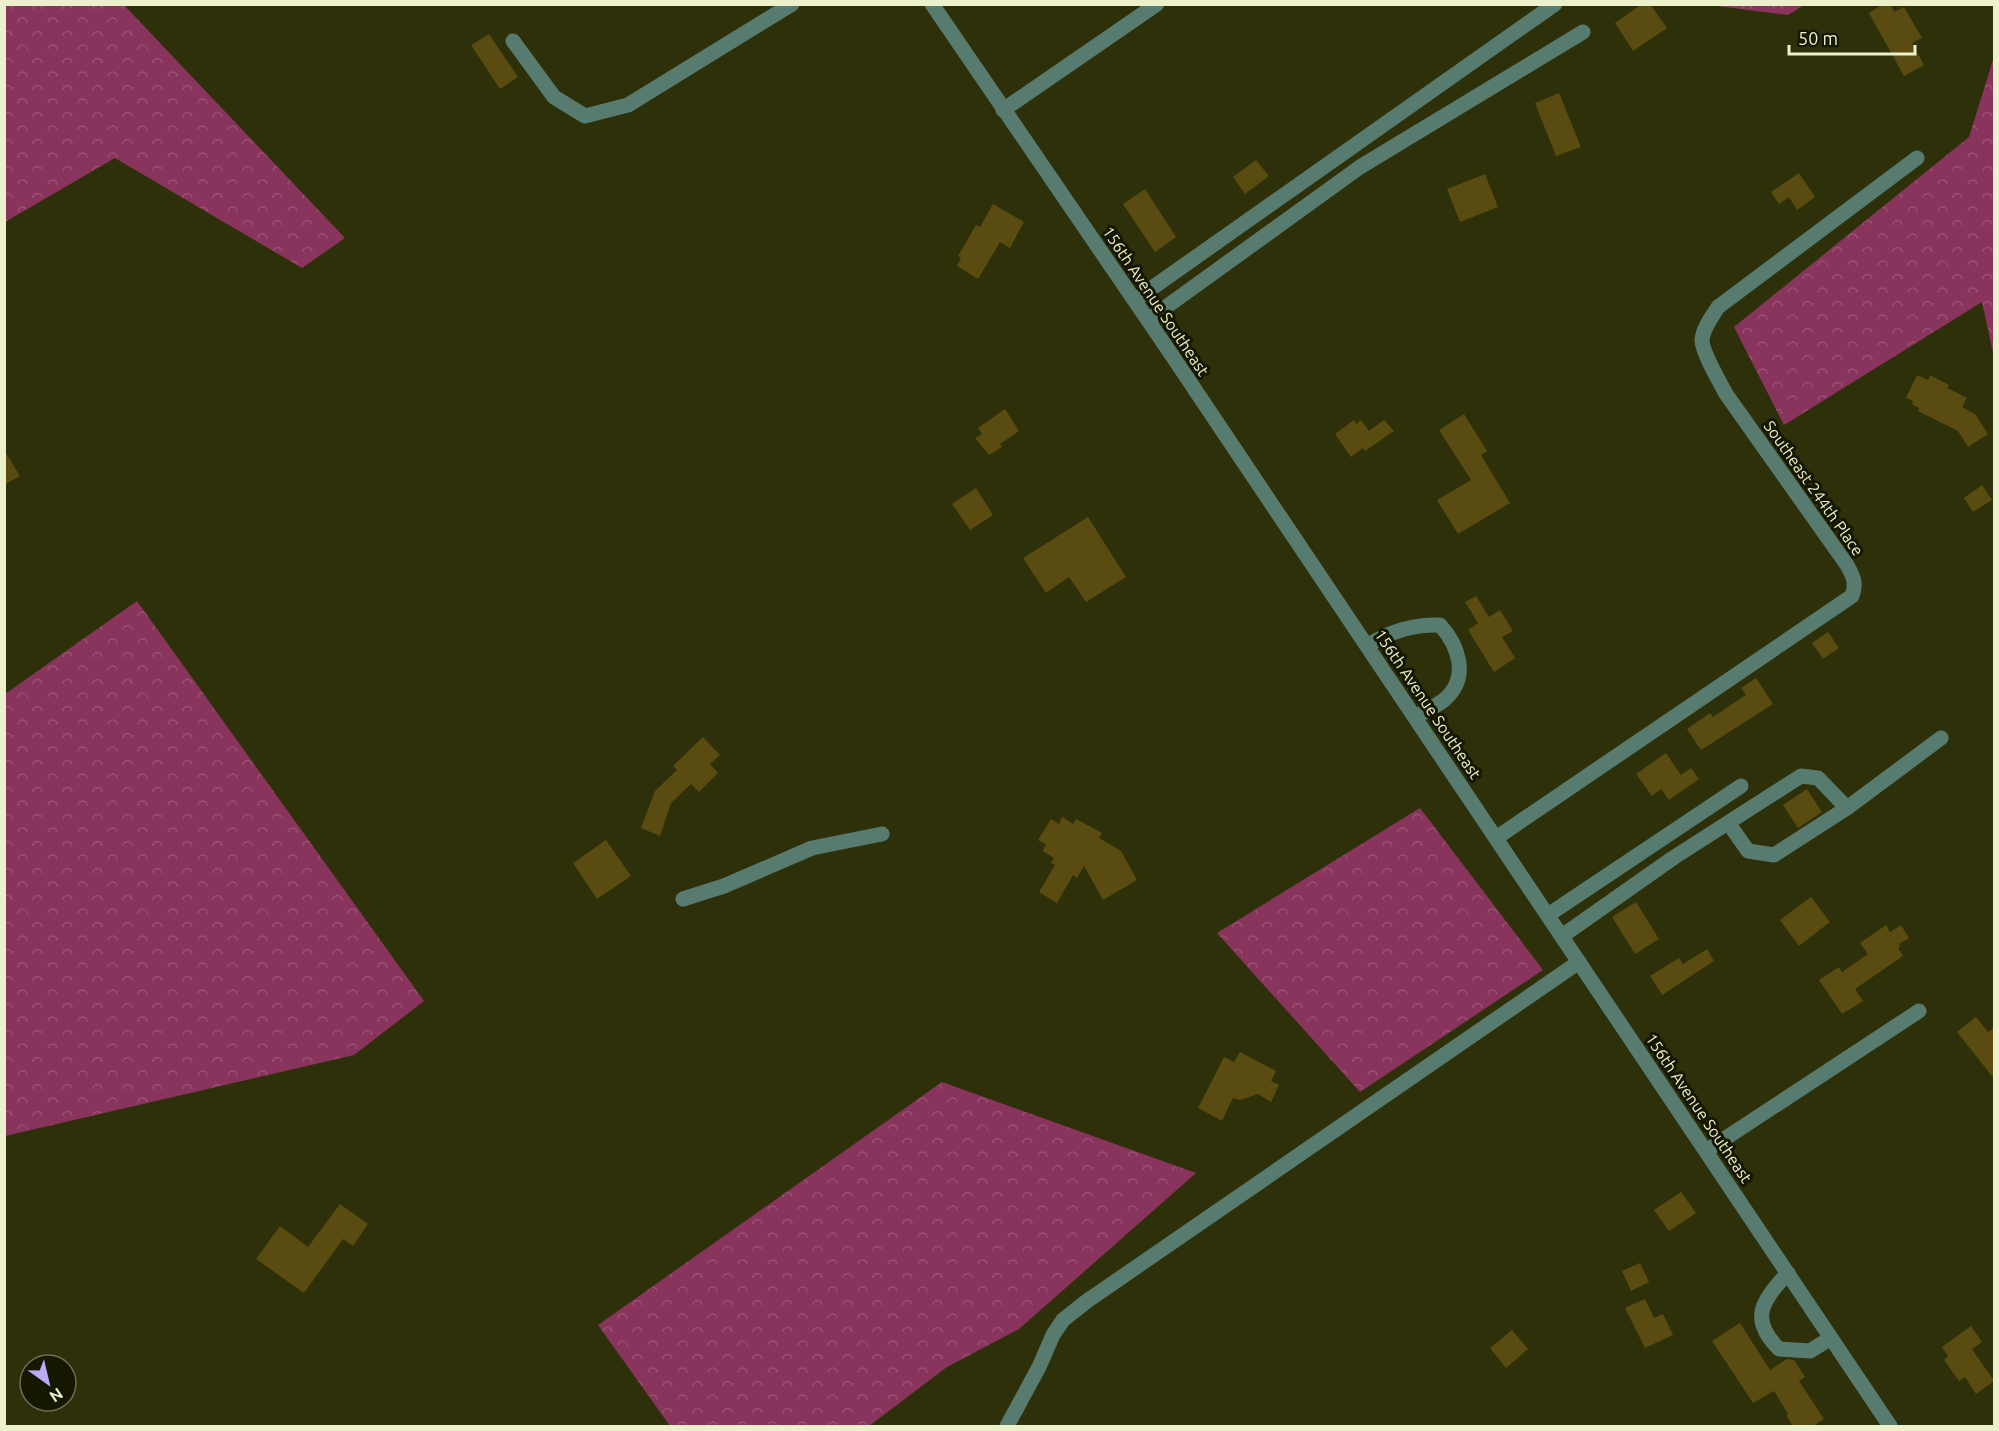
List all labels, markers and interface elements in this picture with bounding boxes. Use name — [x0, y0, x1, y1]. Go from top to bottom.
scale bar — [1789, 18, 1915, 56]
text: 50 m — [1798, 28, 1838, 48]
street label: 156th Avenue Southeast — [1099, 223, 1213, 380]
street label: Southeast 244th Place — [1761, 417, 1867, 559]
street label: 156th Avenue Southeast — [1371, 626, 1485, 783]
street label: 156th Avenue Southeast — [1642, 1030, 1756, 1187]
north arrow — [18, 1353, 78, 1413]
text: N — [46, 1385, 66, 1406]

